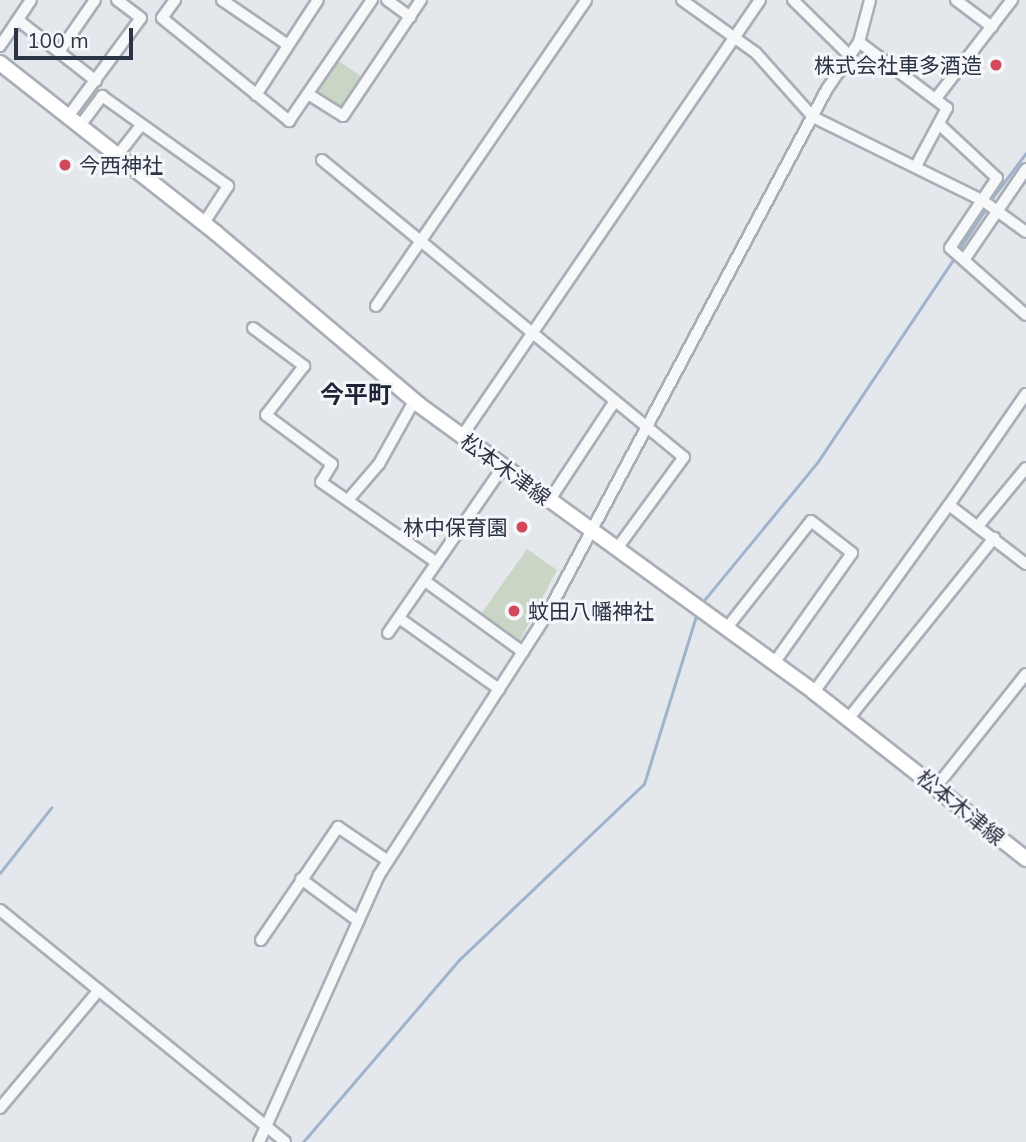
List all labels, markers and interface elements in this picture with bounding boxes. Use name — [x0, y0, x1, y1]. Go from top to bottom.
scale bar — [18, 14, 136, 58]
text: 100 m — [27, 27, 89, 53]
place label: 株式会社車多酒造 — [814, 52, 982, 78]
marker: 株式会社車多酒造 — [988, 57, 1004, 73]
place label: 今西神社 — [79, 152, 163, 178]
marker: 今西神社 — [57, 157, 73, 173]
district label: 今平町 — [320, 381, 392, 409]
street label: 松本木津線 — [456, 428, 556, 510]
place label: 林中保育園 — [403, 514, 508, 540]
marker: 林中保育園 — [514, 519, 530, 535]
place label: 蚊田八幡神社 — [528, 598, 654, 624]
marker: 蚊田八幡神社 — [506, 603, 522, 619]
street label: 松本木津線 — [912, 764, 1010, 850]

